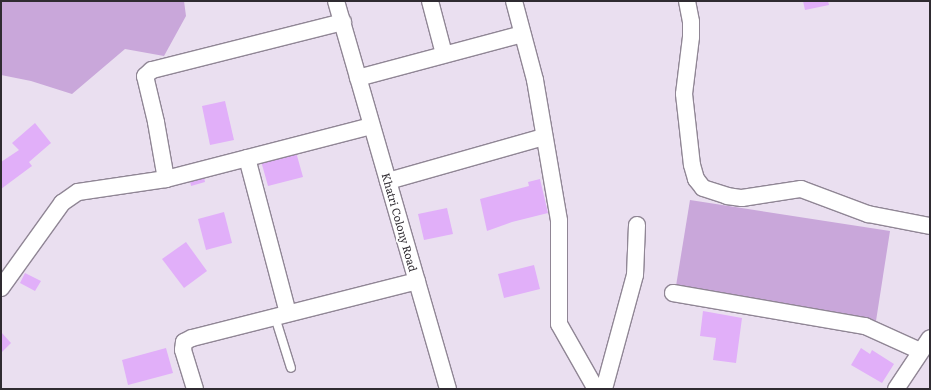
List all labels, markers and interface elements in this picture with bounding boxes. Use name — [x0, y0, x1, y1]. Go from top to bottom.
street label: Khatri Colony Road — [380, 171, 420, 273]

